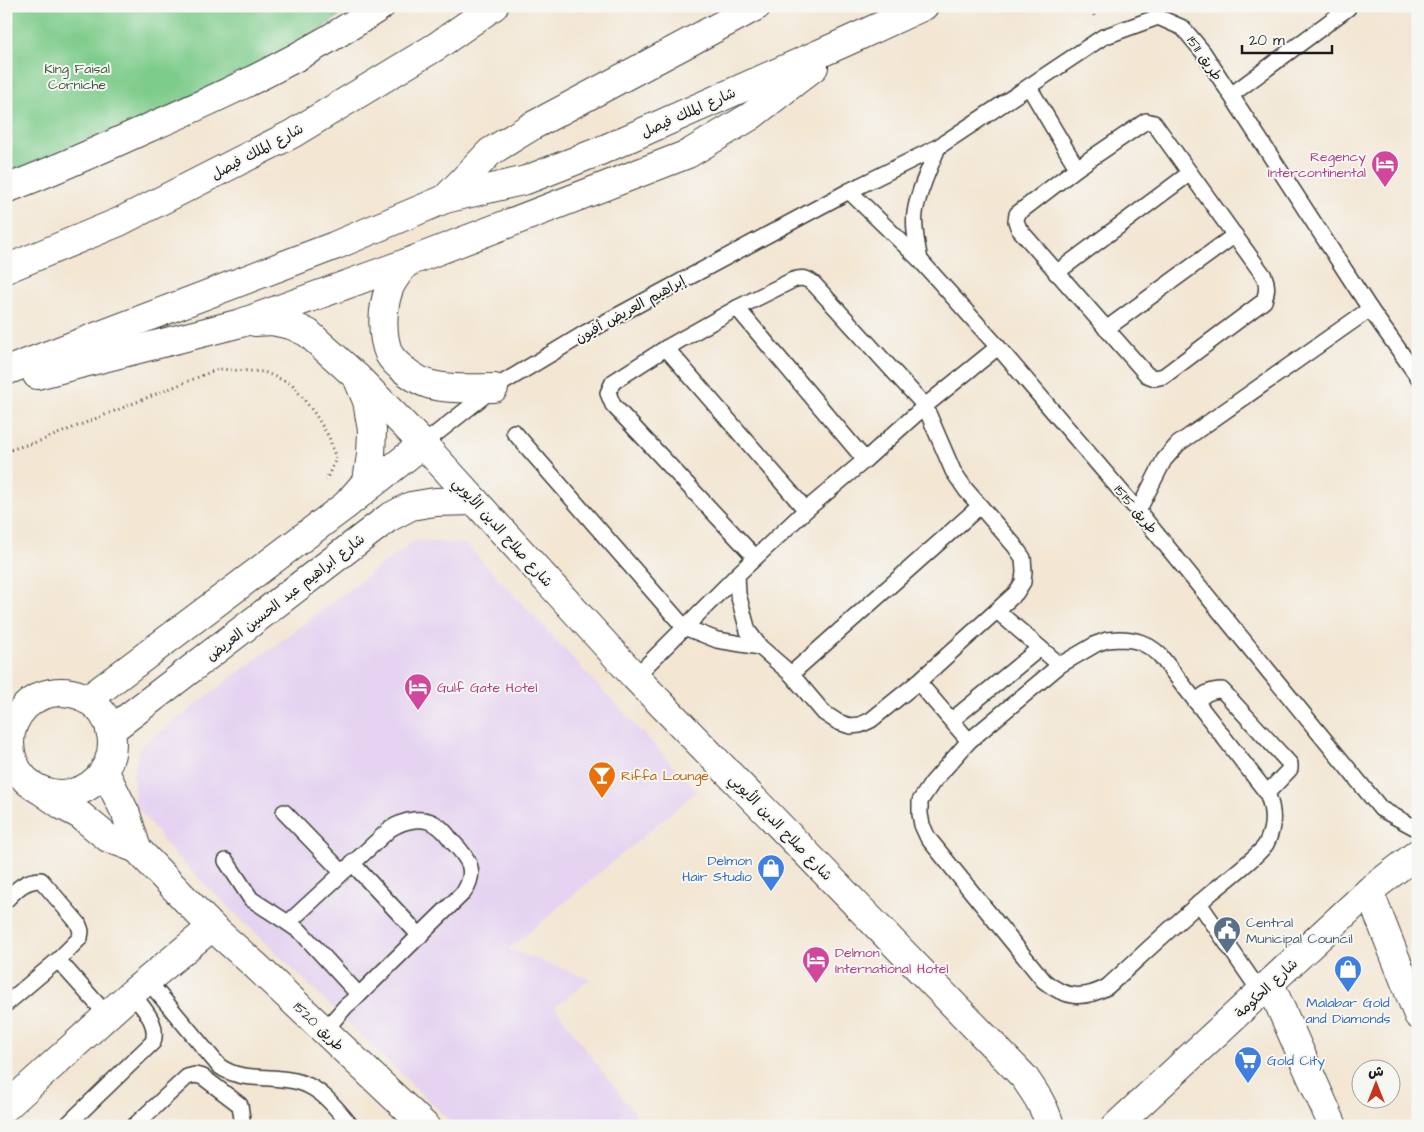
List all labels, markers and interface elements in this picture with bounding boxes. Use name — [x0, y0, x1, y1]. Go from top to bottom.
scale bar — [1242, 22, 1332, 54]
text: 20 m — [1249, 30, 1285, 51]
street label: طريق 1511 — [1182, 32, 1227, 85]
park label: King Faisal Corniche — [44, 59, 110, 95]
street label: شارع الملك فيصل — [638, 83, 739, 143]
street label: شارع الملك فيصل — [208, 119, 307, 185]
place label: Regency Intercontinental — [1268, 147, 1366, 183]
hotel icon: Regency Intercontinental — [1370, 149, 1400, 188]
street label: إبراهيم العريض أفيون — [572, 271, 690, 348]
street label: شارع صلاح الدين الأيوبي — [446, 474, 557, 593]
street label: طريق 1515 — [1109, 481, 1162, 538]
street label: شارع ابراهيم عبد الحسين العريض — [202, 529, 369, 666]
hotel icon: Gulf Gate Hotel — [403, 672, 433, 711]
place label: Gulf Gate Hotel — [437, 678, 537, 698]
bar icon: Riffa Lounge — [587, 760, 617, 799]
place label: Riffa Lounge — [621, 766, 709, 786]
street label: شارع صلاح الدين الأيوبي — [723, 770, 836, 887]
place label: Delmon Hair Studio — [682, 851, 752, 887]
shop icon: Delmon Hair Studio — [756, 853, 786, 892]
place label: Central Municipal Council — [1246, 913, 1353, 949]
public building icon: Central Municipal Council — [1212, 915, 1242, 954]
place label: Delmon International Hotel — [835, 943, 949, 979]
hotel icon: Delmon International Hotel — [801, 945, 831, 984]
street label: شارع الحكومة — [1231, 954, 1302, 1023]
shop icon: Malabar Gold and Diamonds — [1333, 954, 1363, 993]
place label: Malabar Gold and Diamonds — [1305, 993, 1391, 1029]
street label: طريق 1520 — [288, 997, 348, 1056]
supermarket icon: Gold City — [1233, 1045, 1263, 1084]
place label: Gold City — [1267, 1051, 1325, 1071]
north arrow — [1352, 1060, 1402, 1110]
text: ش — [1368, 1062, 1384, 1082]

